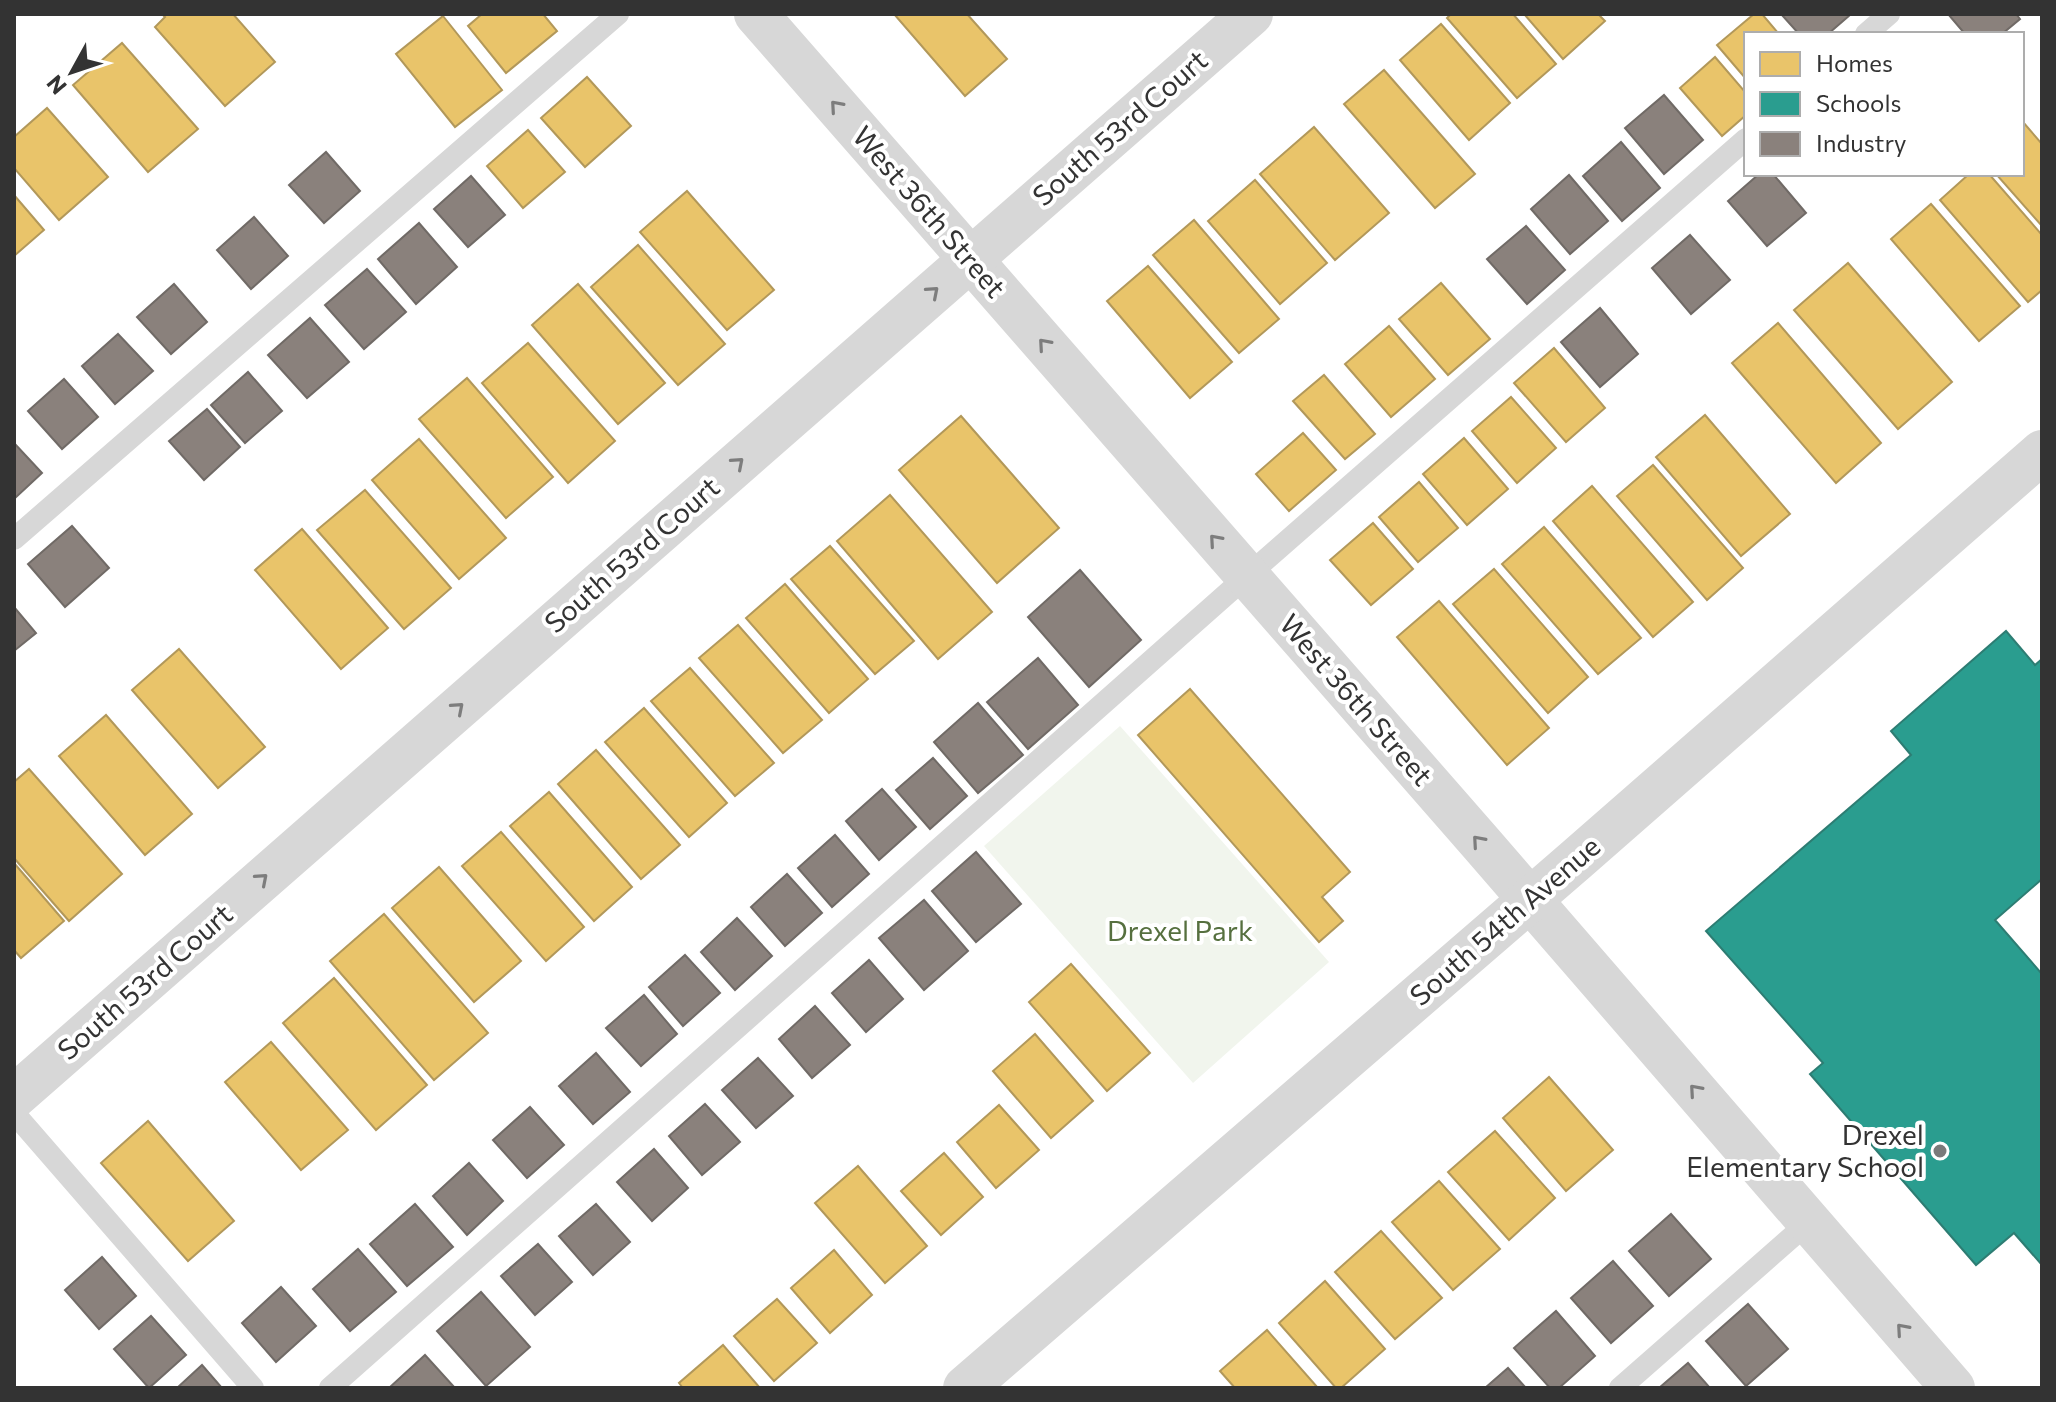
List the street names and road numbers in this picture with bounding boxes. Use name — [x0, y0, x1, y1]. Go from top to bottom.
street label: South 53rd Court — [1025, 42, 1214, 212]
street label: West 36th Street — [846, 119, 1013, 304]
street label: South 53rd Court — [537, 469, 726, 639]
street label: West 36th Street — [1273, 607, 1440, 792]
street label: South 54th Avenue — [1402, 828, 1606, 1012]
street label: South 53rd Court — [50, 896, 239, 1066]

